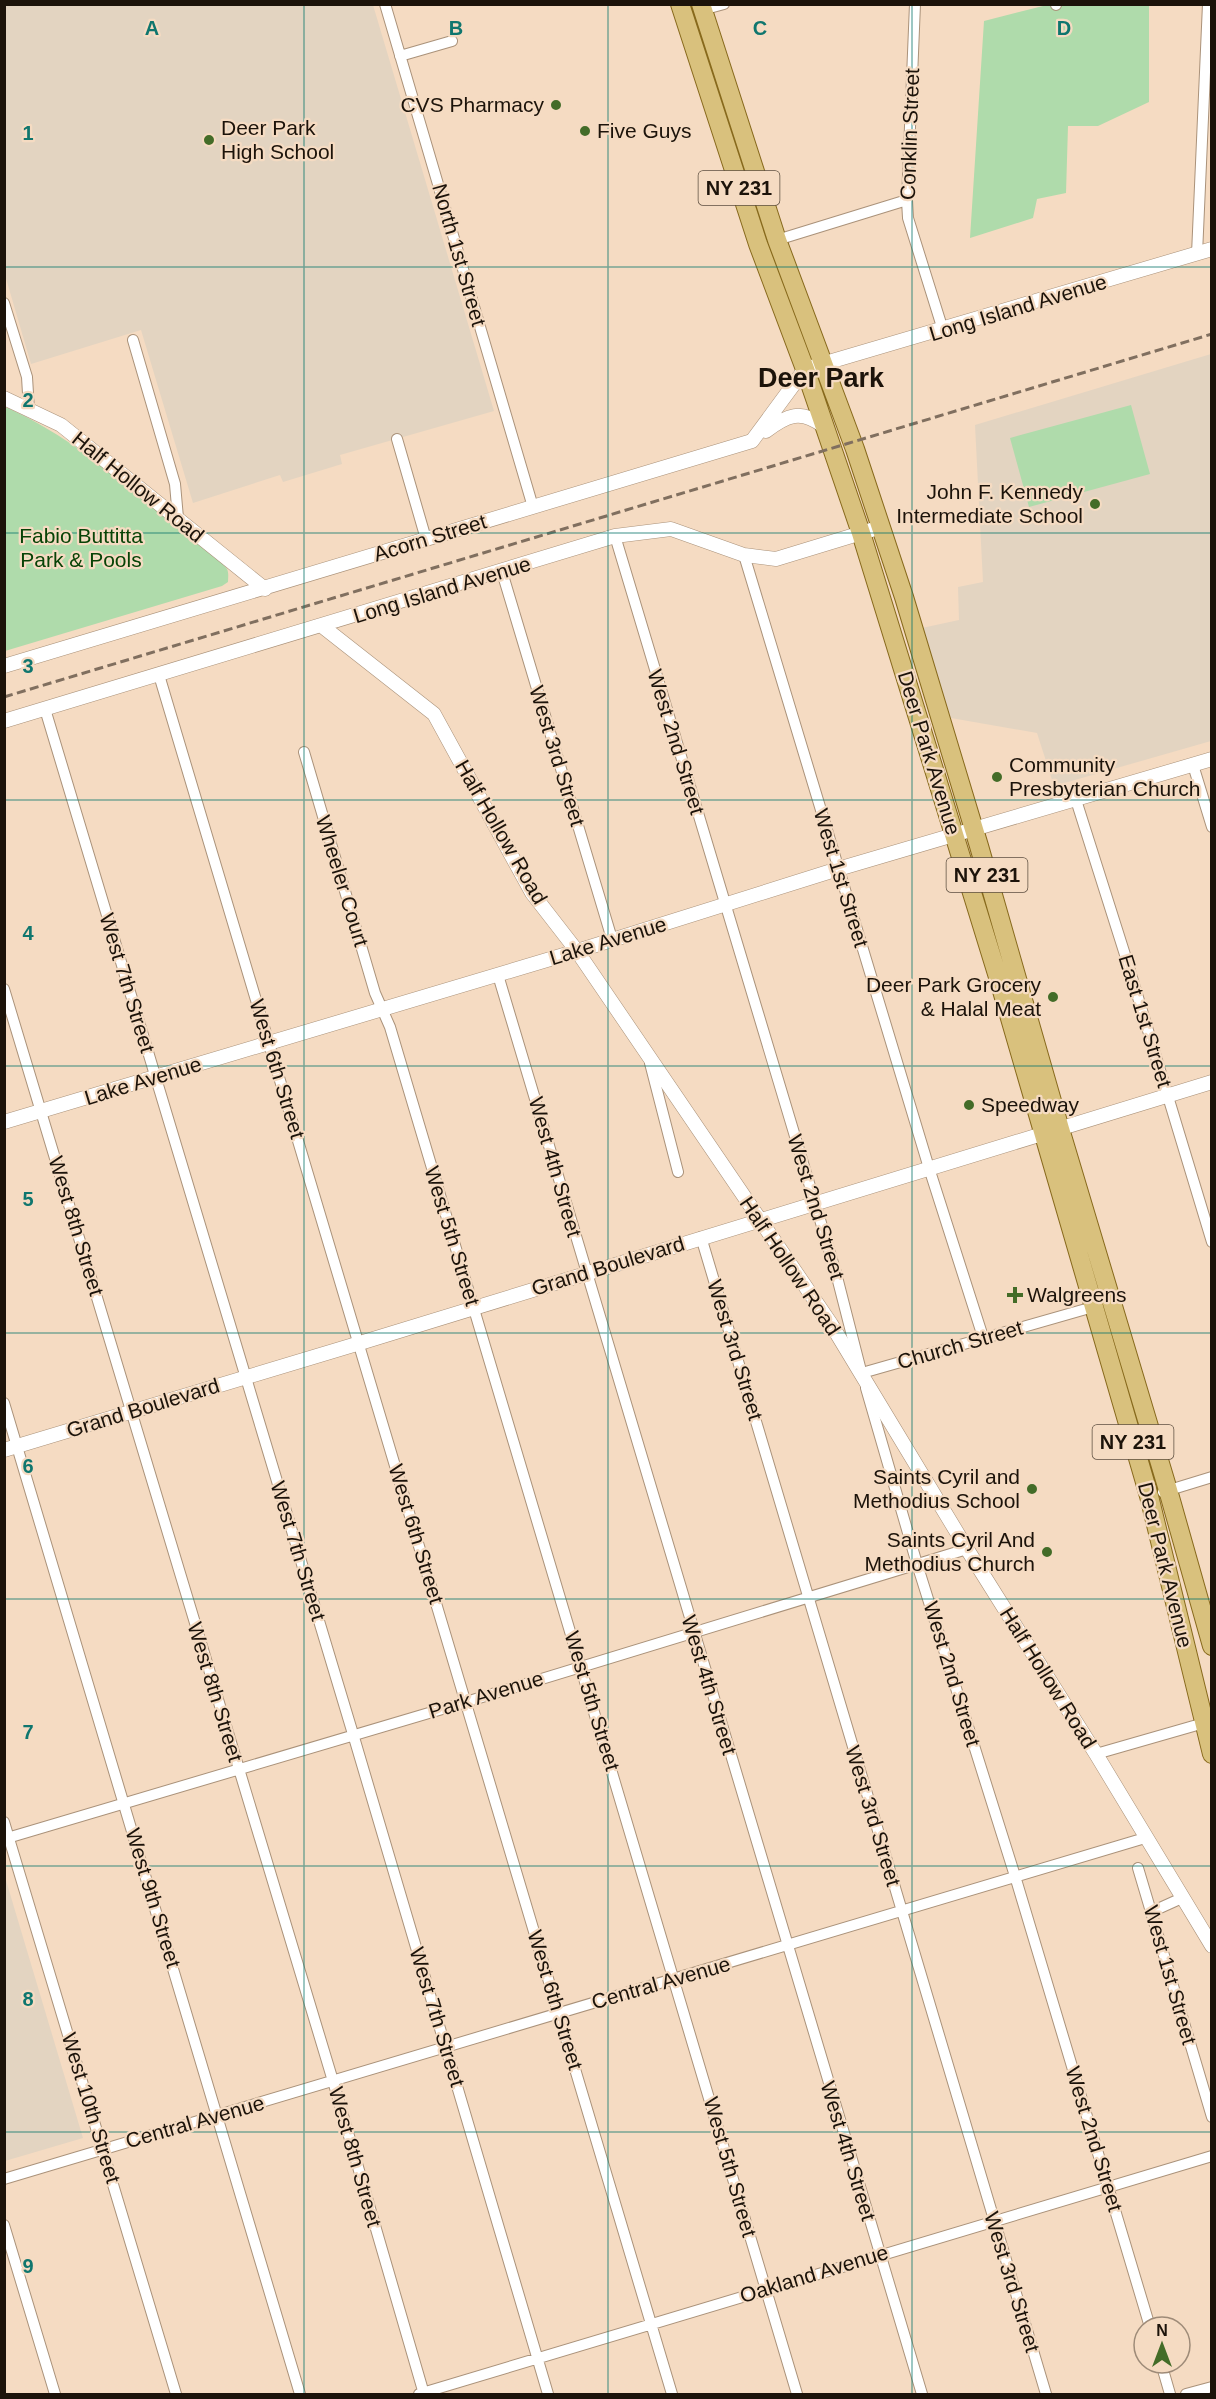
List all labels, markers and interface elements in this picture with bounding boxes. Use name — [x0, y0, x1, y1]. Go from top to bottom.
text: A — [145, 17, 159, 39]
text: B — [449, 17, 463, 39]
text: C — [753, 17, 767, 39]
text: D — [1057, 17, 1071, 39]
street label: Conklin Street — [896, 68, 923, 200]
place label: CVS Pharmacy — [400, 93, 544, 116]
marker: CVS Pharmacy — [549, 98, 563, 112]
place label: Deer Park High School — [221, 116, 334, 163]
place label: Five Guys — [597, 119, 692, 142]
text: 1 — [22, 122, 34, 144]
marker: Five Guys — [578, 124, 592, 138]
marker: Deer Park High School — [202, 133, 216, 147]
road number: NY 231 — [698, 171, 780, 205]
street label: North 1st Street — [428, 181, 491, 329]
street label: Long Island Avenue — [926, 270, 1109, 345]
district label: Deer Park — [758, 363, 885, 393]
text: 2 — [22, 389, 34, 411]
street label: Half Hollow Road — [68, 427, 209, 547]
place label: John F. Kennedy Intermediate School — [896, 480, 1083, 527]
marker: John F. Kennedy Intermediate School — [1088, 497, 1102, 511]
street label: Acorn Street — [371, 509, 489, 566]
park label: Fabio Buttitta Park & Pools — [19, 524, 143, 571]
street label: Long Island Avenue — [350, 552, 533, 627]
text: 3 — [22, 655, 34, 677]
street label: West 2nd Street — [644, 667, 709, 817]
street label: Deer Park Avenue — [894, 668, 965, 838]
street label: West 3rd Street — [525, 683, 590, 829]
place label: Community Presbyterian Church — [1009, 753, 1200, 800]
street label: Half Hollow Road — [451, 756, 552, 908]
marker: Community Presbyterian Church — [990, 770, 1004, 784]
street label: West 1st Street — [810, 806, 873, 950]
street label: Wheeler Court — [312, 813, 373, 949]
road number: NY 231 — [946, 858, 1028, 892]
street label: West 7th Street — [95, 910, 160, 1055]
street label: Lake Avenue — [547, 912, 669, 969]
text: 4 — [22, 922, 34, 944]
street label: East 1st Street — [1114, 952, 1177, 1090]
place label: Deer Park Grocery & Halal Meat — [866, 973, 1041, 1020]
marker: Deer Park Grocery & Halal Meat — [1046, 990, 1060, 1004]
street label: West 6th Street — [245, 996, 310, 1141]
street label: Lake Avenue — [82, 1052, 204, 1109]
place label: Speedway — [981, 1093, 1080, 1116]
street label: West 4th Street — [525, 1094, 586, 1240]
marker: Speedway — [962, 1098, 976, 1112]
street label: West 2nd Street — [784, 1132, 849, 1282]
street label: West 8th Street — [44, 1153, 109, 1298]
street label: West 5th Street — [420, 1163, 485, 1308]
text: 5 — [22, 1188, 34, 1210]
street label: Half Hollow Road — [736, 1192, 845, 1339]
street label: Grand Boulevard — [529, 1231, 687, 1300]
street label: West 3rd Street — [703, 1277, 768, 1423]
place label: Walgreens — [1027, 1283, 1127, 1306]
marker: Walgreens — [1008, 1288, 1022, 1302]
street label: Church Street — [894, 1316, 1025, 1373]
street label: Grand Boulevard — [64, 1373, 222, 1442]
road number: NY 231 — [1092, 1425, 1174, 1459]
text: 6 — [22, 1455, 34, 1477]
street label: West 6th Street — [384, 1461, 449, 1606]
place label: Saints Cyril and Methodius School — [853, 1465, 1020, 1512]
street label: West 7th Street — [266, 1478, 331, 1623]
street label: Deer Park Avenue — [1134, 1480, 1197, 1650]
marker: Saints Cyril and Methodius School — [1025, 1482, 1039, 1496]
place label: Saints Cyril And Methodius Church — [865, 1528, 1035, 1575]
marker: Saints Cyril And Methodius Church — [1040, 1545, 1054, 1559]
street label: West 2nd Street — [920, 1599, 985, 1749]
street label: Half Hollow Road — [996, 1603, 1101, 1753]
street label: West 4th Street — [677, 1612, 742, 1757]
street label: West 8th Street — [183, 1619, 248, 1764]
street label: West 5th Street — [560, 1628, 625, 1773]
street label: Park Avenue — [426, 1666, 546, 1723]
text: 7 — [22, 1721, 34, 1743]
street label: West 3rd Street — [841, 1743, 906, 1889]
street label: West 9th Street — [121, 1825, 186, 1970]
street label: West 1st Street — [1140, 1903, 1201, 2047]
street label: West 6th Street — [523, 1927, 588, 2072]
street label: West 7th Street — [405, 1944, 470, 2089]
street label: Central Avenue — [589, 1952, 733, 2013]
text: 8 — [22, 1988, 34, 2010]
street label: West 10th Street — [58, 2030, 125, 2186]
street label: West 2nd Street — [1062, 2064, 1127, 2214]
street label: West 4th Street — [816, 2078, 881, 2223]
street label: West 8th Street — [325, 2084, 386, 2230]
street label: Central Avenue — [123, 2091, 267, 2152]
street label: West 5th Street — [700, 2094, 761, 2240]
street label: West 3rd Street — [980, 2209, 1045, 2355]
street label: Oakland Avenue — [737, 2240, 891, 2307]
text: 9 — [22, 2255, 34, 2277]
north arrow — [1132, 2315, 1192, 2375]
text: N — [1156, 2322, 1168, 2339]

